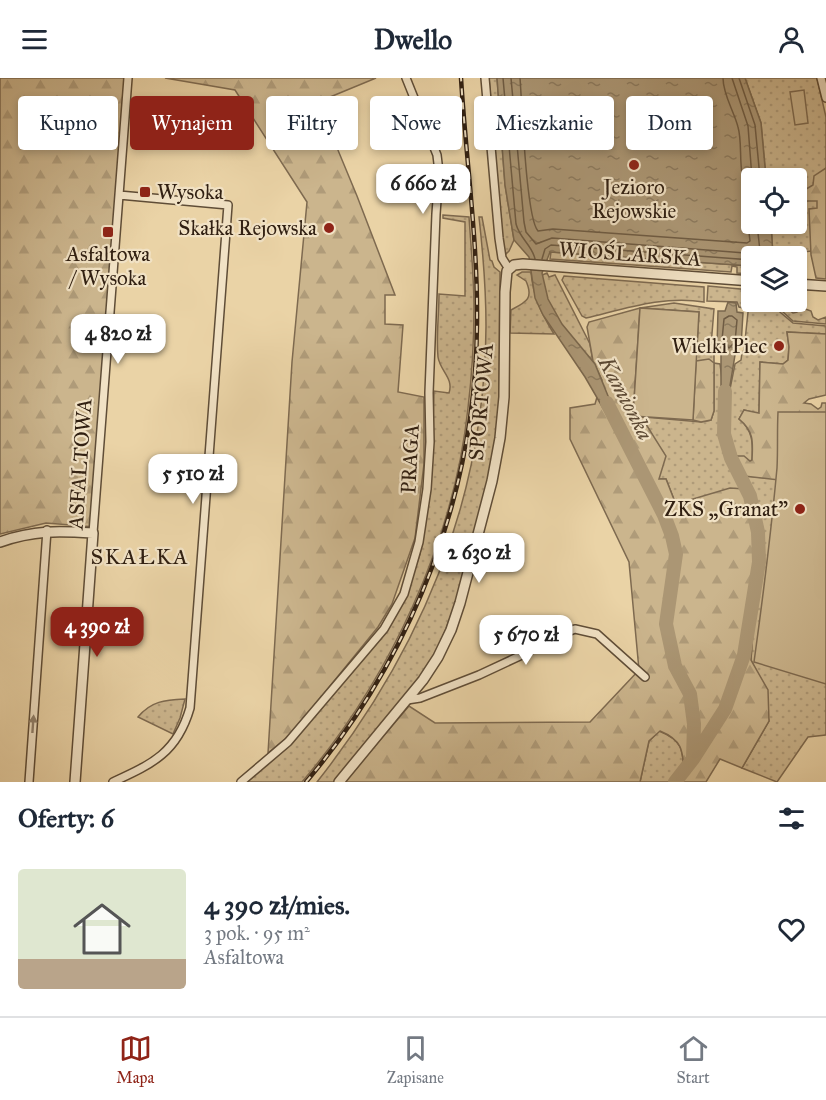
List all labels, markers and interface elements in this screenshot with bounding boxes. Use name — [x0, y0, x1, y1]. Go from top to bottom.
icon: menu — [18, 23, 51, 56]
text: Dwello — [374, 23, 452, 56]
icon: person — [775, 23, 808, 56]
chip: Kupno — [18, 96, 118, 150]
chip: Wynajem — [130, 96, 254, 150]
chip: Filtry — [266, 96, 358, 150]
chip: Nowe — [370, 96, 462, 150]
chip: Mieszkanie — [474, 96, 614, 150]
chip: Dom — [626, 96, 713, 150]
marker: Jezioro Rejowskie — [627, 158, 641, 172]
pin: 6 660 zł — [361, 164, 485, 215]
map controls — [741, 168, 807, 312]
button: locate — [741, 168, 807, 234]
text: 6 660 zł — [390, 171, 456, 195]
place label: Jezioro Rejowskie — [592, 174, 677, 224]
place label: Wysoka — [157, 179, 224, 205]
marker: Wysoka — [138, 185, 152, 199]
place label: Skałka Rejowska — [178, 215, 317, 241]
marker: Skałka Rejowska — [322, 221, 336, 235]
marker: Asfaltowa / Wysoka — [101, 225, 115, 239]
street label: WIOŚLARSKA — [558, 235, 702, 272]
place label: Asfaltowa / Wysoka — [65, 241, 150, 291]
button: layers — [741, 246, 807, 312]
pin: 4 820 zł — [56, 314, 180, 365]
text: 4 820 zł — [85, 321, 151, 345]
place label: Wielki Piec — [672, 333, 767, 359]
marker: Wielki Piec — [772, 339, 786, 353]
street label: SPORTOWA — [463, 342, 499, 462]
water label: Kamionka — [592, 351, 659, 444]
street label: ASFALTOWA — [62, 398, 98, 531]
street label: PRAGA — [395, 423, 425, 495]
pin: 5 510 zł — [131, 454, 255, 505]
text: 5 510 zł — [162, 461, 224, 485]
place label: ZKS „Granat” — [664, 496, 788, 522]
marker: ZKS „Granat” — [793, 502, 807, 516]
pin: 2 630 zł — [417, 533, 541, 584]
text: 2 630 zł — [447, 540, 511, 564]
district label: SKAŁKA — [91, 543, 189, 570]
pin: 4 390 zł — [35, 607, 159, 658]
text: 4 390 zł — [65, 614, 129, 638]
pin: 5 670 zł — [464, 615, 588, 666]
text: 5 670 zł — [493, 622, 559, 646]
one-way arrow — [28, 714, 38, 733]
text: Oferty: 6 — [18, 802, 114, 834]
icon: filters — [775, 802, 808, 835]
text: 4 390 zł/mies. — [204, 889, 350, 921]
icon: home — [66, 893, 138, 965]
icon: heart — [775, 913, 808, 946]
text: 3 pok. · 95 m² — [204, 921, 310, 945]
text: Asfaltowa — [204, 945, 284, 969]
tab: Mapa — [116, 1032, 154, 1087]
tab: Zapisane — [387, 1032, 444, 1087]
tab: Start — [676, 1032, 710, 1087]

